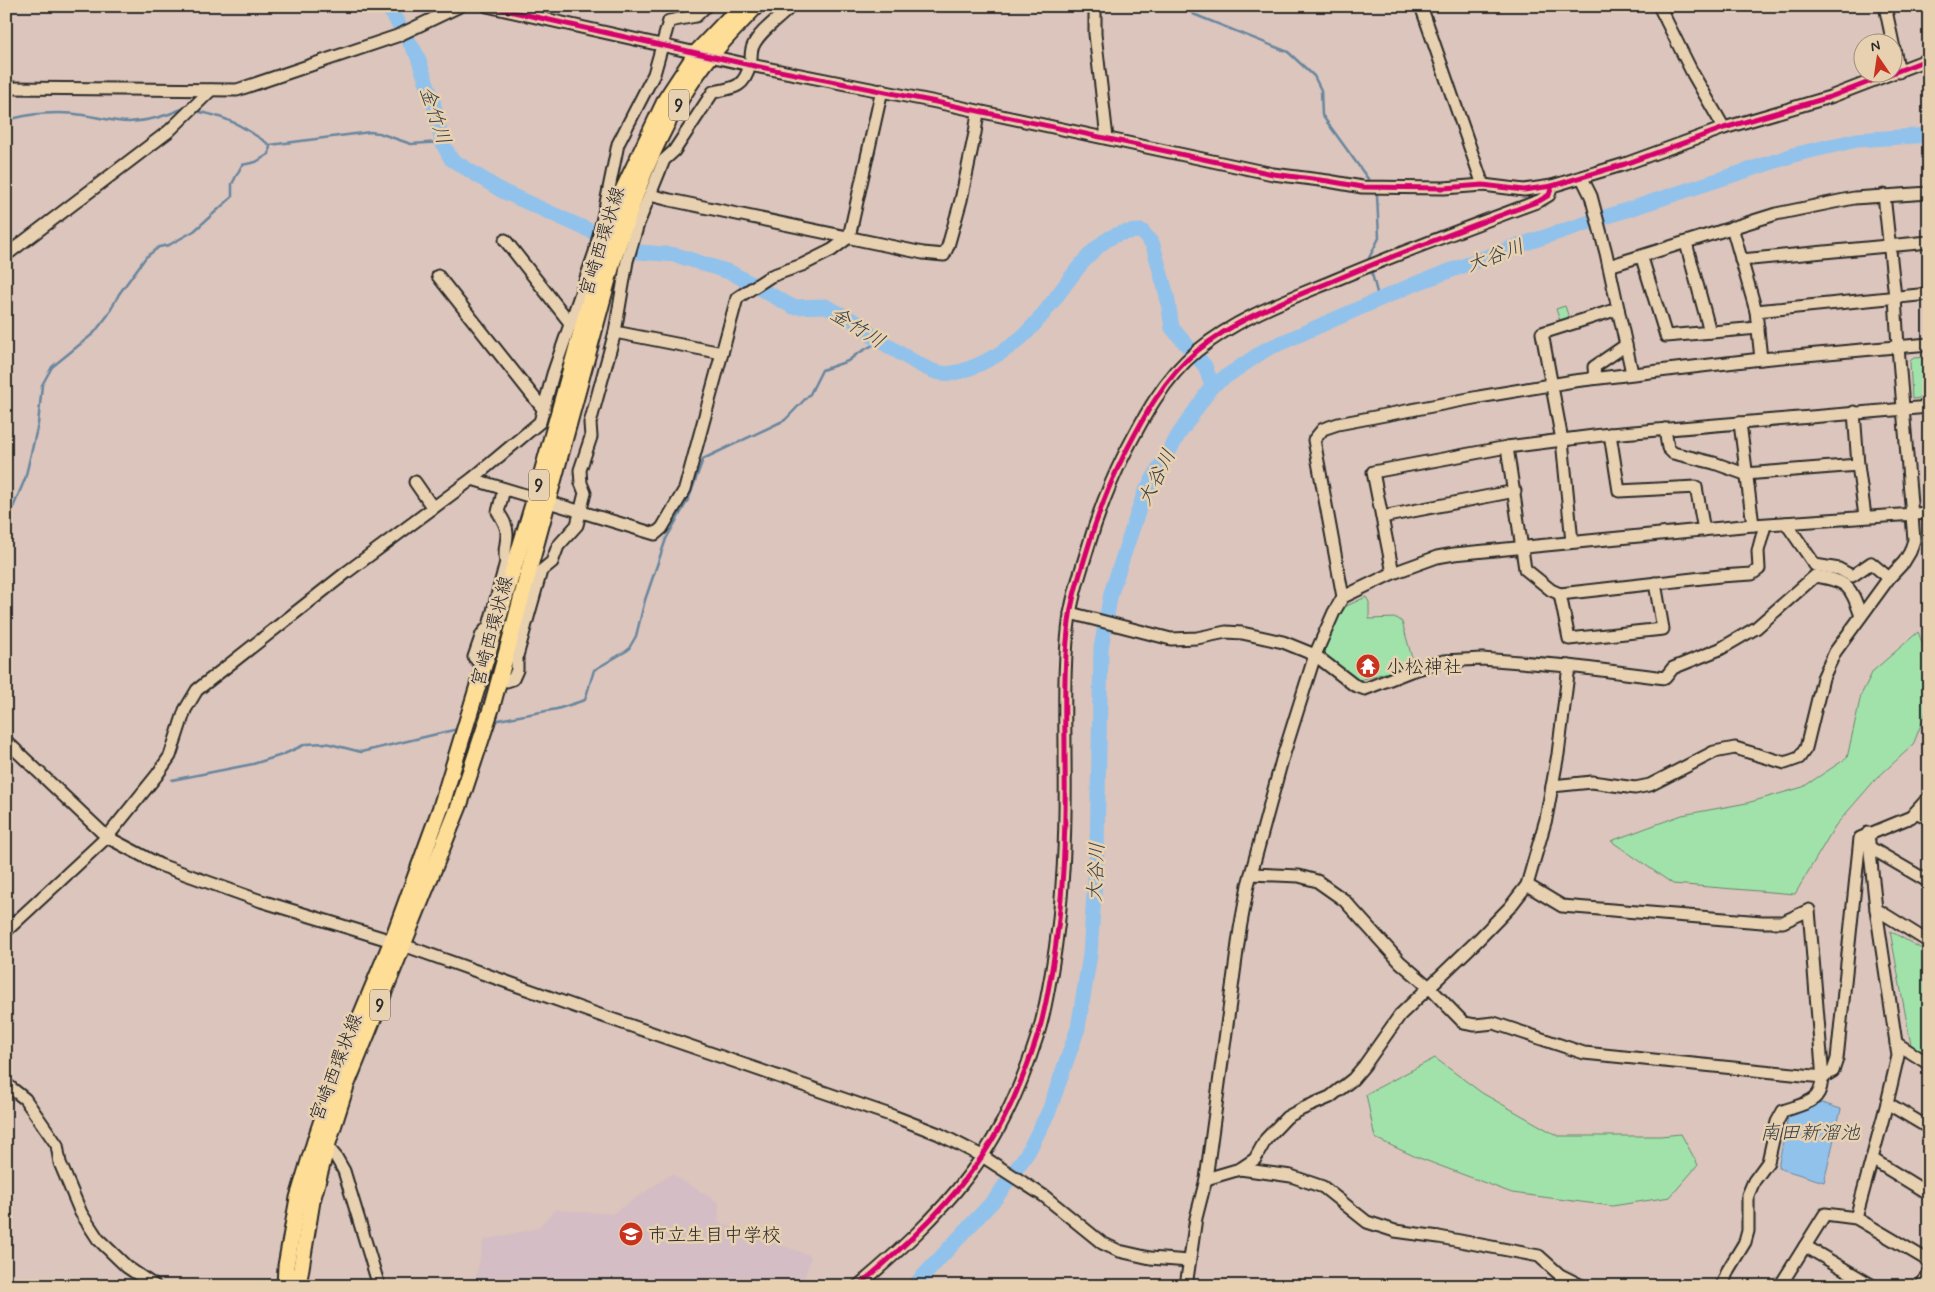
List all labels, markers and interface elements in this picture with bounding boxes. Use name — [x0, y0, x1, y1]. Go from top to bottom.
north arrow — [1852, 32, 1902, 82]
text: N — [1869, 36, 1882, 56]
water label: 金竹川 — [412, 83, 457, 148]
road number: 9 — [669, 90, 689, 120]
street label: 宮崎西環状線 — [574, 183, 631, 300]
water label: 大谷川 — [1463, 233, 1528, 279]
water label: 金竹川 — [825, 301, 890, 356]
water label: 大谷川 — [1132, 445, 1183, 511]
road number: 9 — [529, 470, 549, 500]
street label: 宮崎西環状線 — [466, 573, 519, 690]
temple icon: 小松神社 — [1355, 653, 1381, 679]
place label: 小松神社 — [1386, 655, 1462, 680]
water label: 大谷川 — [1081, 841, 1112, 903]
road number: 9 — [370, 990, 390, 1020]
street label: 宮崎西環状線 — [304, 1010, 368, 1125]
water label: 南田新溜池 — [1760, 1120, 1861, 1147]
school or university icon: 市立生目中学校 — [618, 1221, 644, 1247]
place label: 市立生目中学校 — [648, 1223, 781, 1248]

